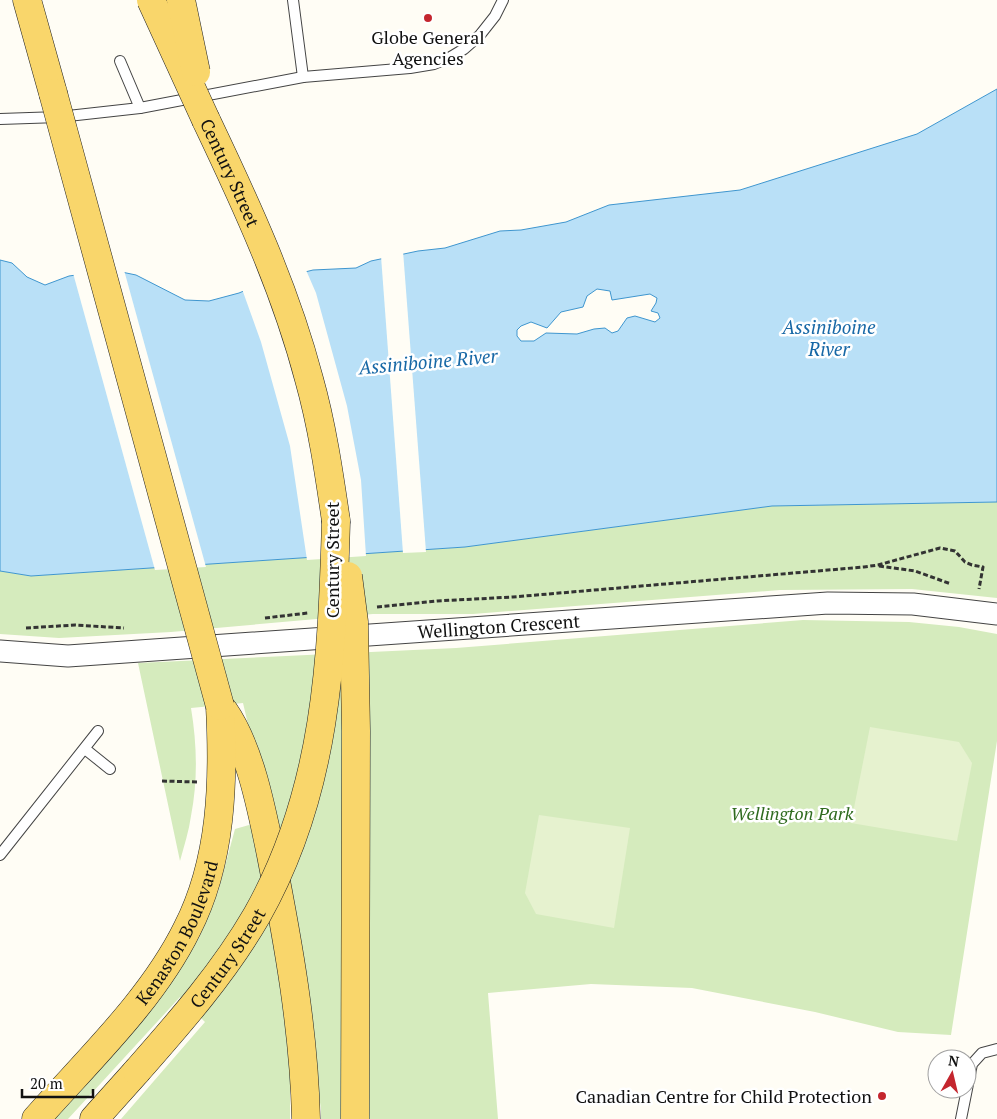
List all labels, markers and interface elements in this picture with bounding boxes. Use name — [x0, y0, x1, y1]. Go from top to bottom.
marker: Globe General Agencies — [422, 12, 434, 24]
place label: Globe General Agencies — [371, 25, 485, 70]
street label: Century Street — [195, 115, 266, 231]
water label: Assiniboine River — [781, 314, 876, 361]
water label: Assiniboine River — [356, 342, 499, 380]
street label: Century Street — [320, 501, 344, 618]
street label: Wellington Crescent — [417, 608, 581, 644]
park label: Wellington Park — [731, 801, 854, 825]
street label: Kenaston Boulevard — [130, 858, 223, 1010]
street label: Century Street — [184, 903, 271, 1013]
north arrow — [927, 1049, 977, 1099]
text: N — [947, 1050, 961, 1071]
scale bar — [22, 1066, 94, 1098]
text: 20 m — [30, 1073, 63, 1093]
place label: Canadian Centre for Child Protection — [575, 1084, 872, 1108]
marker: Canadian Centre for Child Protection — [876, 1090, 888, 1102]

